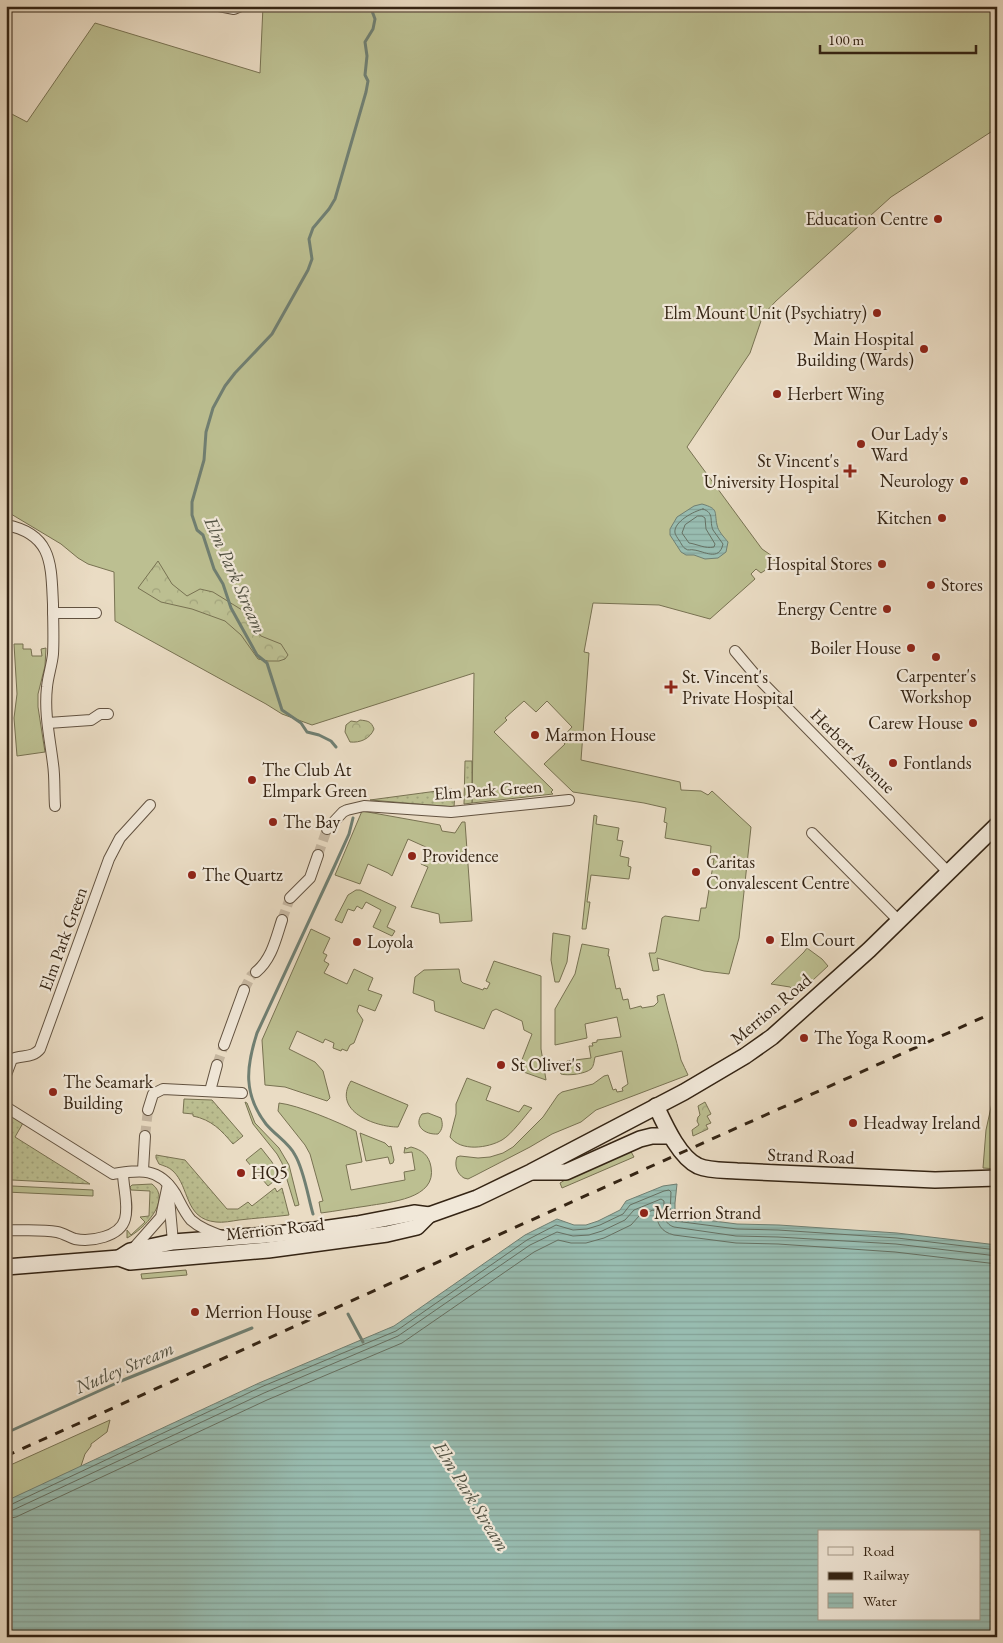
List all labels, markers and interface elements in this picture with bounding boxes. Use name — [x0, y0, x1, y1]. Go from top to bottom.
scale bar — [820, 22, 977, 54]
text: 100 m — [828, 30, 865, 49]
place label: Education Centre — [805, 207, 928, 230]
marker: Education Centre — [932, 213, 944, 225]
place label: Elm Mount Unit (Psychiatry) — [663, 301, 867, 324]
marker: Elm Mount Unit (Psychiatry) — [871, 307, 883, 319]
place label: Main Hospital Building (Wards) — [797, 327, 914, 371]
marker: Main Hospital Building (Wards) — [918, 343, 930, 355]
place label: Herbert Wing — [787, 382, 884, 405]
marker: Herbert Wing — [771, 388, 783, 400]
place label: Our Lady's Ward — [871, 422, 948, 466]
marker: Our Lady's Ward — [855, 438, 867, 450]
place label: St Vincent's University Hospital — [704, 449, 839, 493]
marker: St Vincent's University Hospital — [843, 464, 857, 478]
place label: Neurology — [880, 469, 954, 492]
marker: Neurology — [958, 475, 970, 487]
place label: Kitchen — [877, 506, 932, 529]
water label: Elm Park Stream — [198, 512, 273, 638]
marker: Kitchen — [936, 512, 948, 524]
place label: Hospital Stores — [766, 552, 872, 575]
marker: Hospital Stores — [876, 558, 888, 570]
place label: Stores — [941, 573, 983, 596]
marker: Stores — [925, 579, 937, 591]
place label: Energy Centre — [777, 597, 877, 620]
marker: Energy Centre — [881, 603, 893, 615]
place label: Boiler House — [810, 636, 901, 659]
marker: Boiler House — [905, 642, 917, 654]
marker: Carpenter's Workshop — [930, 651, 942, 663]
place label: Carpenter's Workshop — [896, 664, 976, 708]
place label: St. Vincent's Private Hospital — [682, 665, 794, 709]
marker: St. Vincent's Private Hospital — [664, 680, 678, 694]
street label: Herbert Avenue — [806, 703, 901, 798]
place label: Carew House — [868, 711, 963, 734]
marker: Carew House — [967, 717, 979, 729]
place label: Marmon House — [545, 723, 656, 746]
marker: Marmon House — [529, 729, 541, 741]
place label: Fontlands — [903, 751, 972, 774]
marker: Fontlands — [887, 757, 899, 769]
place label: The Club At Elmpark Green — [262, 758, 368, 802]
marker: The Club At Elmpark Green — [246, 774, 258, 786]
street label: Elm Park Green — [433, 774, 544, 805]
place label: The Bay — [283, 810, 341, 833]
marker: The Bay — [267, 816, 279, 828]
place label: Providence — [422, 844, 499, 867]
marker: Providence — [406, 850, 418, 862]
place label: Caritas Convalescent Centre — [706, 850, 849, 894]
place label: The Quartz — [202, 863, 283, 886]
marker: Caritas Convalescent Centre — [690, 866, 702, 878]
marker: The Quartz — [186, 869, 198, 881]
street label: Elm Park Green — [33, 883, 92, 994]
place label: Elm Court — [780, 928, 855, 951]
place label: Loyola — [367, 930, 414, 953]
marker: Elm Court — [764, 934, 776, 946]
marker: Loyola — [351, 936, 363, 948]
street label: Merrion Road — [725, 967, 817, 1049]
place label: The Yoga Room — [814, 1026, 927, 1049]
marker: The Yoga Room — [798, 1032, 810, 1044]
place label: St Oliver's — [511, 1053, 581, 1076]
marker: St Oliver's — [495, 1059, 507, 1071]
place label: The Seamark Building — [63, 1070, 154, 1114]
marker: The Seamark Building — [47, 1086, 59, 1098]
place label: Headway Ireland — [863, 1111, 982, 1134]
marker: Headway Ireland — [847, 1117, 859, 1129]
street label: Strand Road — [767, 1142, 856, 1169]
place label: HQ5 — [251, 1161, 288, 1184]
marker: HQ5 — [235, 1167, 247, 1179]
place label: Merrion Strand — [654, 1201, 762, 1224]
marker: Merrion Strand — [638, 1207, 650, 1219]
street label: Merrion Road — [225, 1212, 326, 1245]
place label: Merrion House — [205, 1300, 312, 1323]
marker: Merrion House — [189, 1306, 201, 1318]
water label: Nutley Stream — [70, 1335, 177, 1400]
water label: Elm Park Stream — [427, 1435, 515, 1556]
legend — [818, 1530, 980, 1620]
text: Road — [863, 1541, 895, 1560]
text: Railway — [863, 1565, 910, 1584]
text: Water — [863, 1591, 897, 1610]

